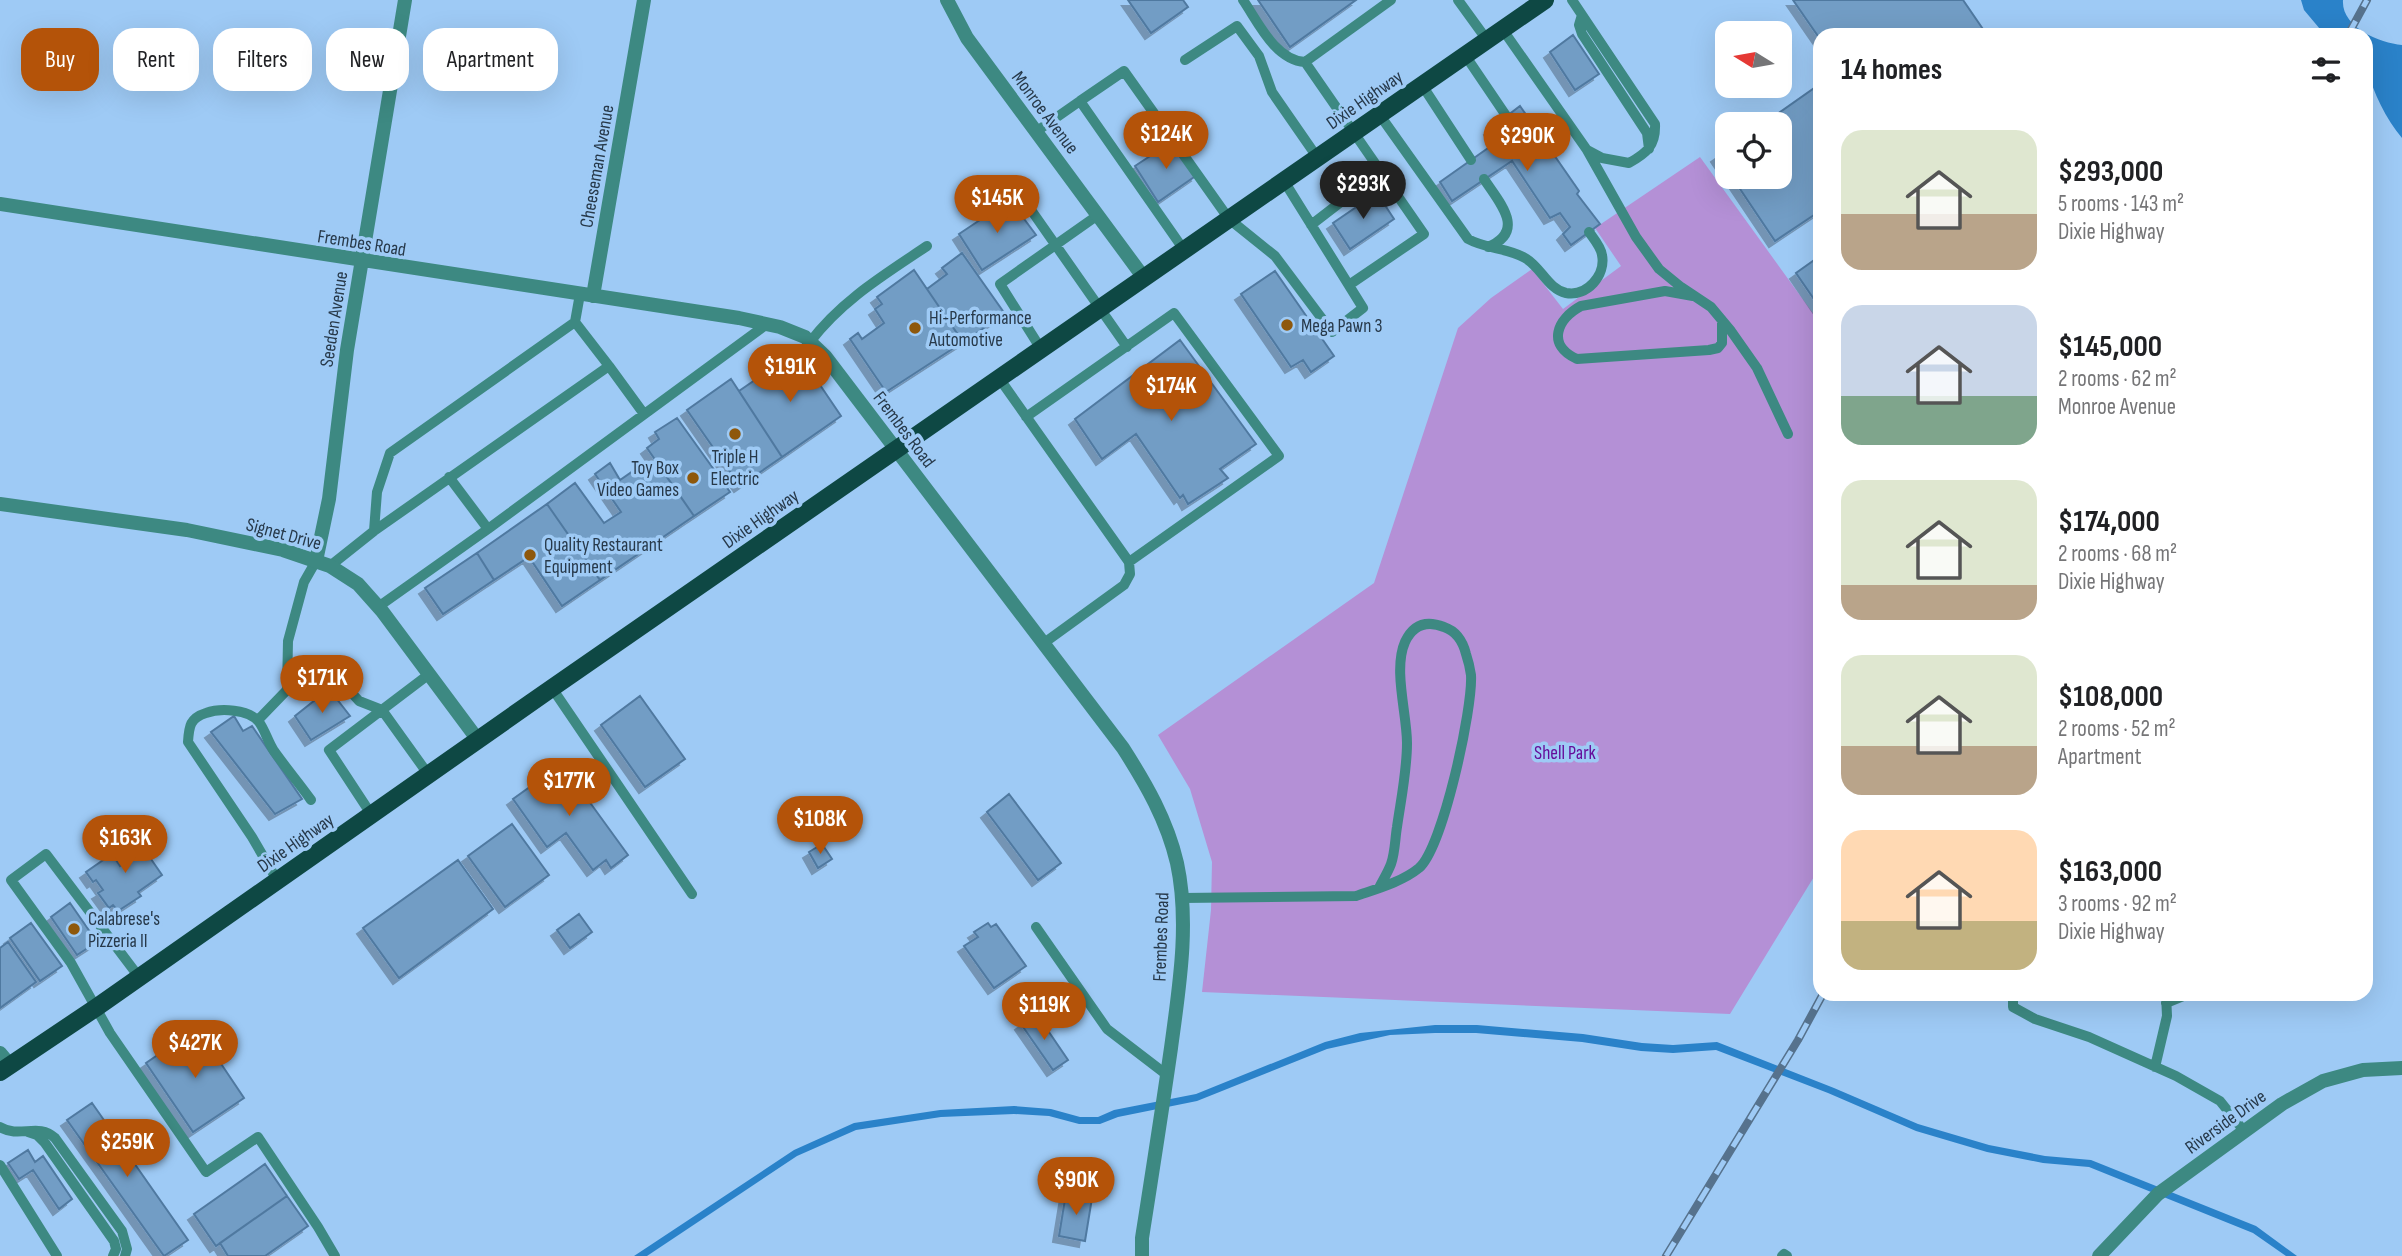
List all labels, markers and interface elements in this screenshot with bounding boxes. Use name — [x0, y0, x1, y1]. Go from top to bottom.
north arrow — [1715, 21, 1792, 98]
map controls — [1715, 21, 1792, 189]
chip: Buy — [21, 28, 99, 91]
chip: Rent — [113, 28, 199, 91]
chip: Filters — [213, 28, 312, 91]
chip: New — [326, 28, 409, 91]
chip: Apartment — [423, 28, 558, 91]
icon: filters — [2307, 51, 2345, 89]
text: 14 homes — [1841, 52, 1942, 88]
street label: Dixie Highway — [1322, 65, 1408, 135]
street label: Monroe Avenue — [1006, 67, 1083, 159]
street label: Cheeseman Avenue — [575, 103, 620, 229]
pin: $124K — [1117, 111, 1215, 171]
button: locate — [1715, 112, 1792, 189]
pin: $290K — [1478, 114, 1576, 173]
text: $124K — [1139, 120, 1193, 148]
text: $290K — [1499, 122, 1555, 150]
text: $293,000 — [2058, 154, 2163, 190]
icon: home — [1897, 158, 1981, 242]
pin: $293K — [1314, 162, 1412, 221]
text: $293K — [1336, 170, 1390, 198]
pin: $145K — [948, 176, 1046, 235]
text: $145K — [970, 184, 1024, 212]
text: 5 rooms · 143 m² — [2058, 190, 2184, 218]
text: Dixie Highway — [2058, 218, 2165, 246]
street label: Frembes Road — [316, 225, 408, 262]
street label: Seeden Avenue — [316, 270, 353, 369]
place label: Hi-Performance Automotive — [928, 307, 1032, 352]
place label: Mega Pawn 3 — [1301, 315, 1382, 338]
marker: Mega Pawn 3 — [1279, 317, 1295, 333]
marker: Hi-Performance Automotive — [907, 320, 923, 336]
text: $145,000 — [2058, 329, 2162, 365]
icon: home — [1897, 333, 1981, 417]
pin: $191K — [741, 344, 839, 404]
text: $191K — [764, 353, 816, 381]
pin: $174K — [1122, 364, 1220, 423]
text: 2 rooms · 62 m² — [2058, 365, 2177, 393]
text: $174K — [1145, 372, 1197, 400]
street label: Frembes Road — [868, 387, 940, 472]
text: Monroe Avenue — [2058, 393, 2176, 421]
marker: Triple H Electric — [727, 426, 743, 442]
place label: Triple H Electric — [711, 446, 759, 491]
place label: Toy Box Video Games — [597, 457, 679, 502]
marker: Toy Box Video Games — [685, 470, 701, 486]
street label: Dixie Highway — [718, 484, 804, 554]
text: $174,000 — [2058, 504, 2160, 540]
icon: home — [1897, 508, 1981, 592]
street label: Signet Drive — [243, 513, 324, 556]
place label: Quality Restaurant Equipment — [544, 534, 663, 579]
text: 2 rooms · 68 m² — [2058, 540, 2177, 568]
marker: Quality Restaurant Equipment — [522, 547, 538, 563]
text: Dixie Highway — [2058, 568, 2165, 596]
pin: $171K — [273, 656, 371, 715]
text: $171K — [296, 664, 348, 692]
text: $108,000 — [2058, 679, 2163, 715]
icon: home — [1897, 683, 1981, 767]
text: 2 rooms · 52 m² — [2058, 715, 2176, 743]
park label: Shell Park — [1534, 742, 1597, 765]
text: Apartment — [2058, 743, 2142, 771]
pin: $177K — [520, 758, 618, 818]
text: $177K — [543, 767, 595, 795]
pin: $108K — [771, 796, 869, 856]
text: $108K — [793, 805, 847, 833]
street label: Dixie Highway — [253, 808, 339, 878]
pin: $163K — [76, 816, 174, 875]
text: $163K — [98, 824, 152, 852]
text: $163,000 — [2058, 854, 2162, 890]
icon: home — [1897, 858, 1981, 942]
text: 3 rooms · 92 m² — [2058, 890, 2177, 918]
street label: Frembes Road — [1148, 892, 1175, 982]
place label: Calabrese's Pizzeria II — [88, 908, 160, 953]
text: Dixie Highway — [2058, 918, 2165, 946]
marker: Calabrese's Pizzeria II — [66, 921, 82, 937]
pin: $119K — [995, 982, 1093, 1042]
text: $119K — [1018, 991, 1070, 1019]
pin: $427K — [146, 1020, 244, 1080]
text: $427K — [168, 1029, 222, 1057]
street label: Riverside Drive — [2181, 1085, 2271, 1159]
pin: $259K — [78, 1120, 176, 1179]
text: $259K — [100, 1128, 154, 1156]
pin: $90K — [1035, 1158, 1117, 1217]
text: $90K — [1054, 1166, 1098, 1194]

